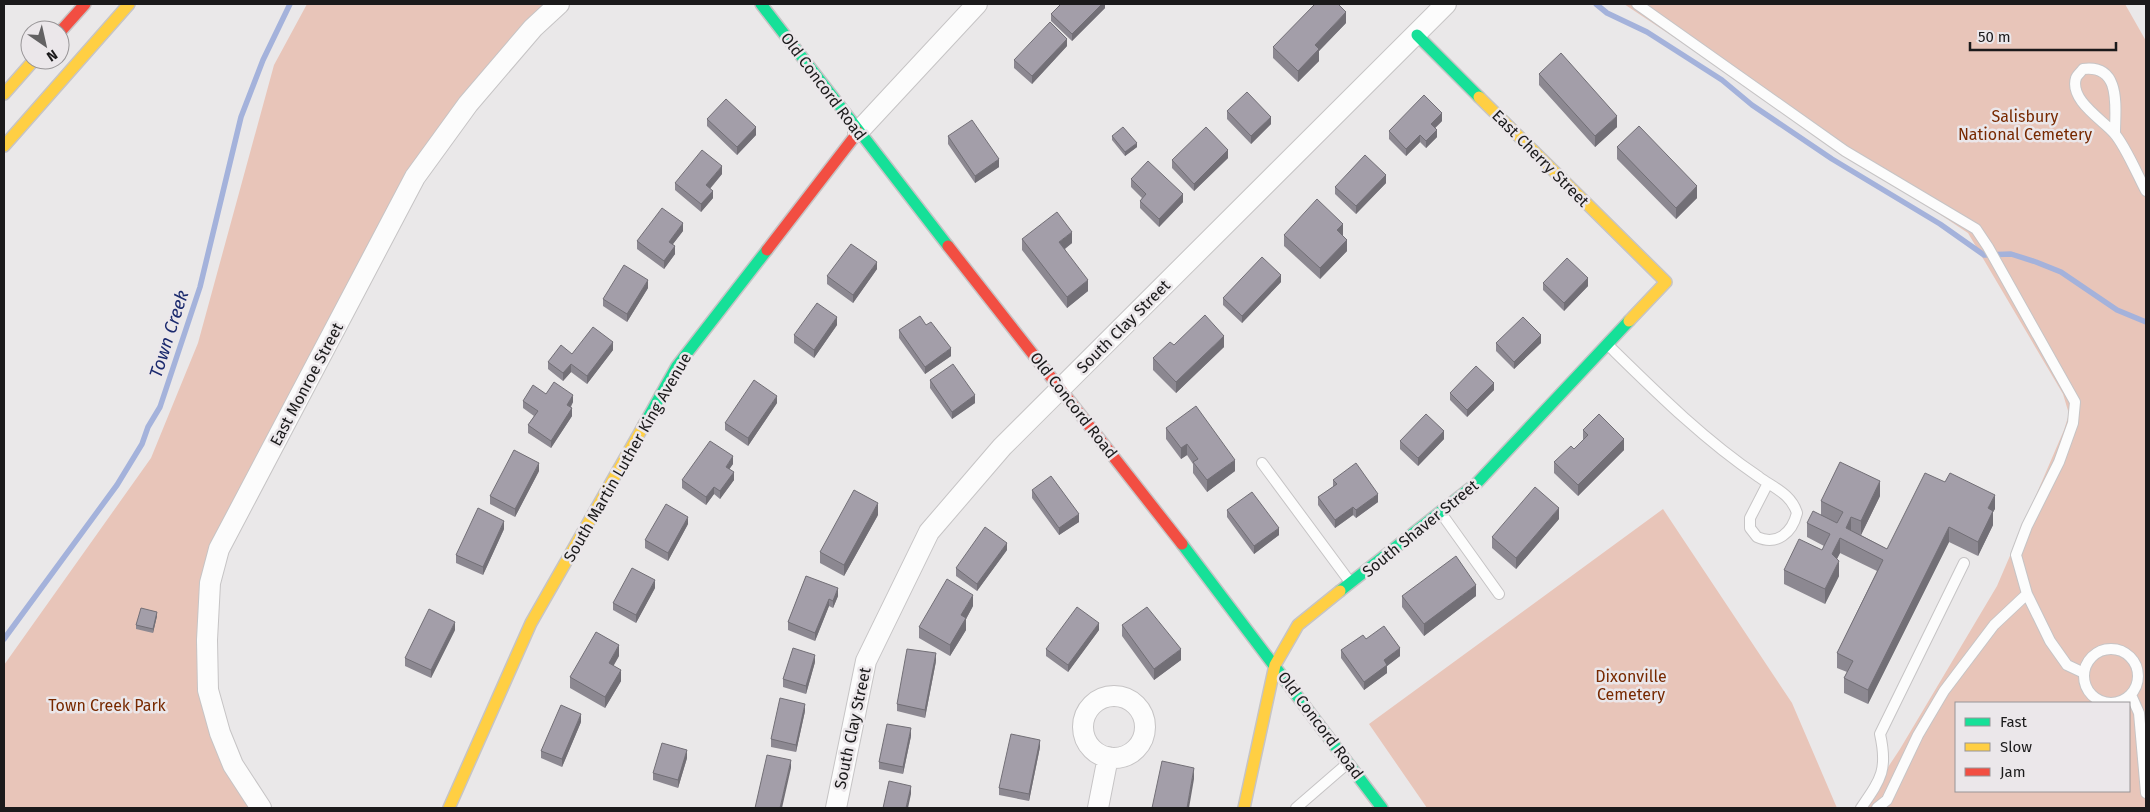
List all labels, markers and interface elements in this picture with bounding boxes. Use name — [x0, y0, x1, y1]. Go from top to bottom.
north arrow — [20, 20, 70, 70]
scale bar — [1970, 20, 2116, 52]
text: 50 m — [1978, 28, 2011, 46]
street label: Old Concord Road — [777, 29, 870, 144]
text: N — [43, 46, 61, 65]
street label: East Cherry Street — [1488, 106, 1593, 211]
park label: Salisbury National Cemetery — [1958, 107, 2092, 144]
street label: South Clay Street — [1073, 276, 1174, 377]
water label: Town Creek — [144, 287, 194, 381]
street label: East Monroe Street — [266, 319, 347, 449]
street label: Old Concord Road — [1026, 348, 1121, 462]
street label: South Martin Luther King Avenue — [560, 349, 695, 565]
street label: South Shaver Street — [1359, 476, 1482, 581]
street label: South Clay Street — [830, 665, 875, 791]
park label: Dixonville Cemetery — [1595, 667, 1667, 704]
street label: Old Concord Road — [1274, 668, 1367, 783]
park label: Town Creek Park — [48, 696, 167, 715]
legend — [1955, 702, 2130, 792]
text: Fast — [2000, 713, 2027, 731]
text: Slow — [2000, 738, 2032, 756]
text: Jam — [2000, 763, 2026, 781]

